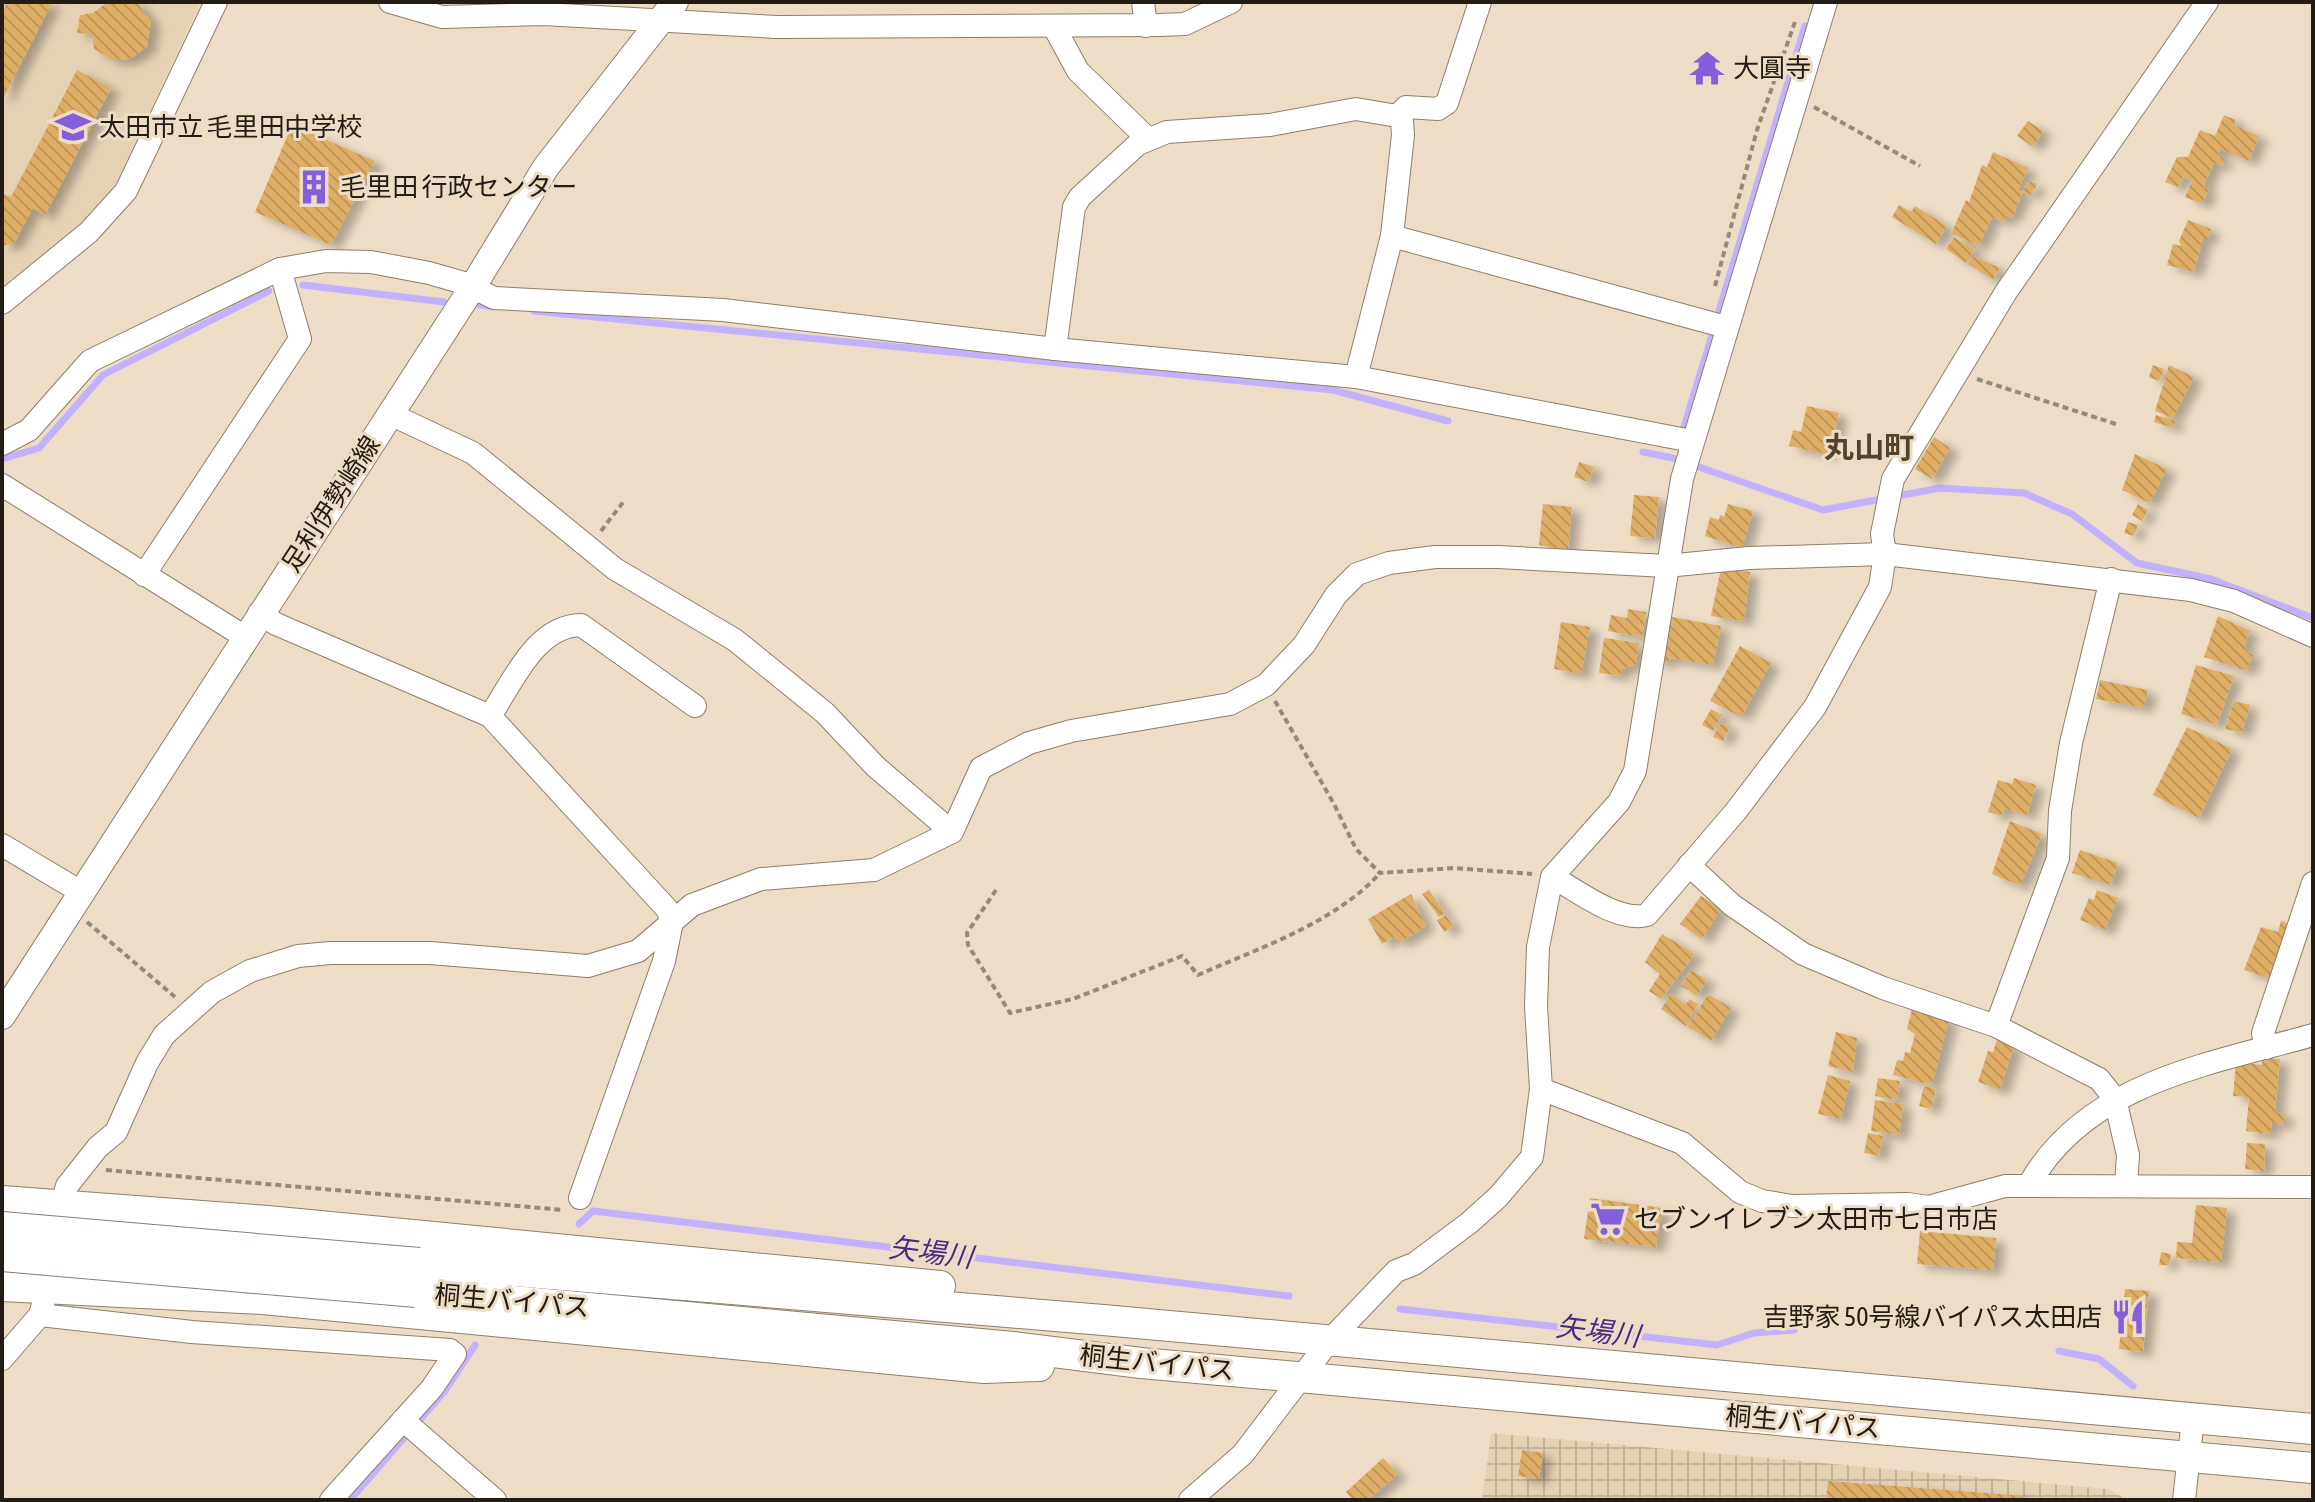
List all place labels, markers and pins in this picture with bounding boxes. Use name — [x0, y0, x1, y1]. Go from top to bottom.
temple icon: 大圓寺 — [1688, 49, 1726, 87]
place label: 大圓寺 — [1733, 53, 1811, 83]
school or university icon: 太田市立 毛里田中学校 — [54, 108, 92, 146]
place label: 太田市立 毛里田中学校 — [99, 112, 363, 142]
building icon: 毛里田 行政センター — [295, 168, 333, 206]
place label: 毛里田 行政センター — [340, 172, 578, 202]
supermarket icon: セブンイレブン太田市七日市店 — [1589, 1200, 1627, 1238]
place label: セブンイレブン太田市七日市店 — [1634, 1204, 1998, 1234]
restaurant icon: 吉野家 50号線バイパス太田店 — [2109, 1298, 2147, 1336]
place label: 吉野家 50号線バイパス太田店 — [1763, 1302, 2102, 1332]

